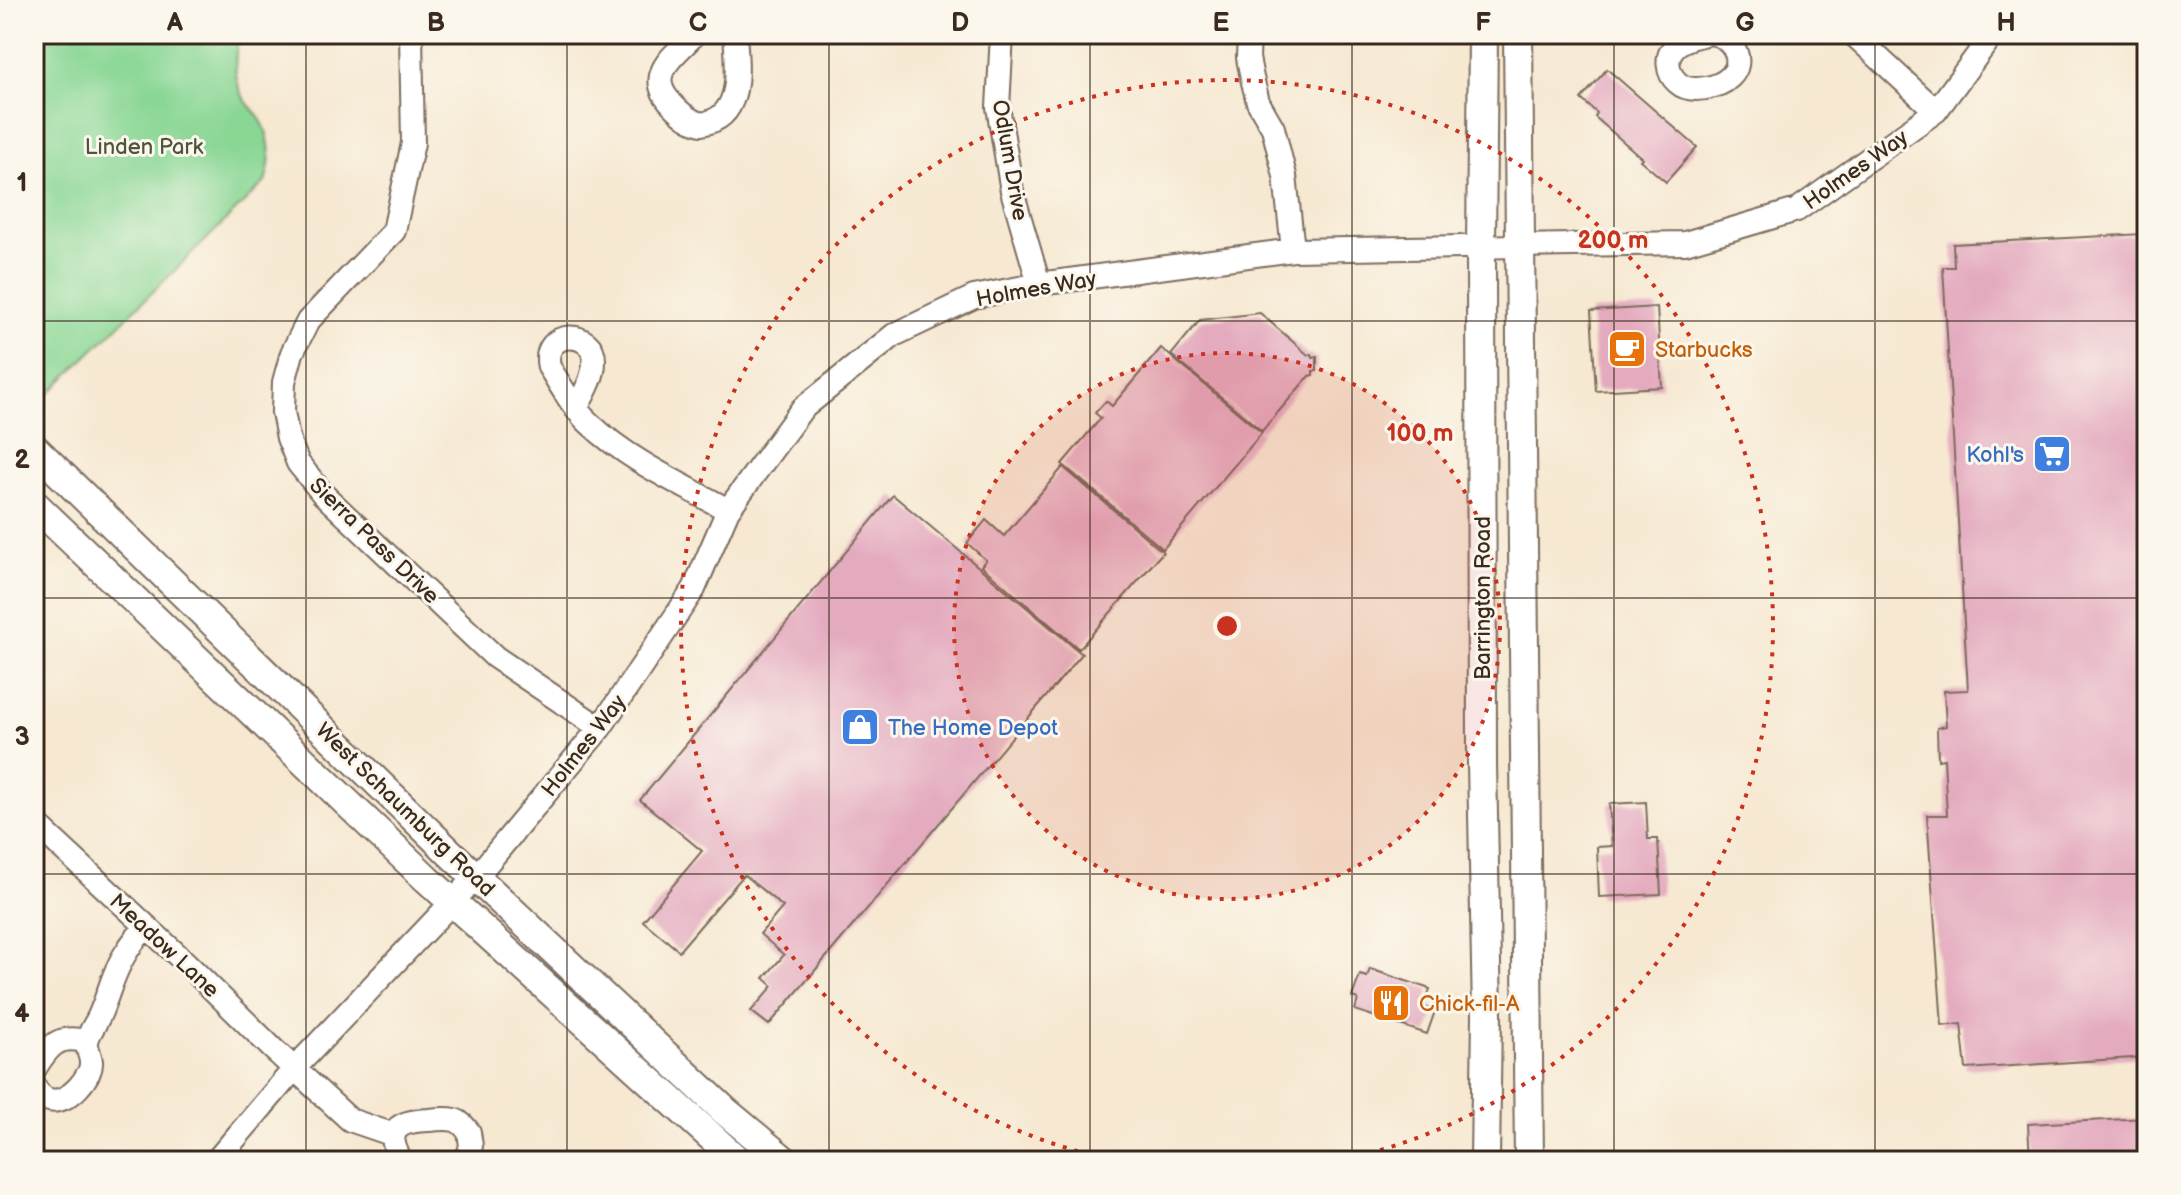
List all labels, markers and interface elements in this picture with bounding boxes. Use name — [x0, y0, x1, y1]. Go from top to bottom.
text: A — [166, 8, 183, 39]
text: B — [427, 8, 445, 39]
text: C — [689, 8, 707, 39]
text: D — [951, 8, 969, 39]
text: E — [1213, 8, 1230, 39]
text: F — [1475, 8, 1491, 39]
text: G — [1735, 8, 1755, 39]
text: H — [1996, 8, 2016, 39]
street label: Odlum Drive — [986, 98, 1033, 223]
street label: Holmes Way — [1798, 124, 1914, 216]
park label: Linden Park — [85, 134, 203, 161]
text: 1 — [17, 168, 27, 199]
text: 200 m — [1578, 226, 1648, 255]
street label: Holmes Way — [974, 266, 1099, 313]
cafe icon: Starbucks — [1606, 328, 1648, 370]
place label: Starbucks — [1655, 337, 1753, 364]
text: 100 m — [1387, 419, 1453, 448]
supermarket icon: Kohl's — [2031, 433, 2073, 475]
place label: Kohl's — [1966, 442, 2024, 469]
text: 2 — [14, 445, 30, 476]
street label: Sierra Pass Drive — [303, 472, 445, 610]
street label: Barrington Road — [1470, 516, 1497, 680]
centre of rings — [1213, 612, 1241, 640]
street label: Holmes Way — [536, 690, 632, 802]
shop icon: The Home Depot — [839, 706, 881, 748]
place label: The Home Depot — [888, 715, 1058, 742]
street label: West Schaumburg Road — [310, 717, 500, 903]
text: 3 — [14, 722, 30, 753]
street label: Meadow Lane — [104, 888, 224, 1004]
restaurant icon: Chick-fil-A — [1370, 982, 1412, 1024]
place label: Chick-fil-A — [1419, 991, 1520, 1018]
text: 4 — [14, 999, 30, 1030]

